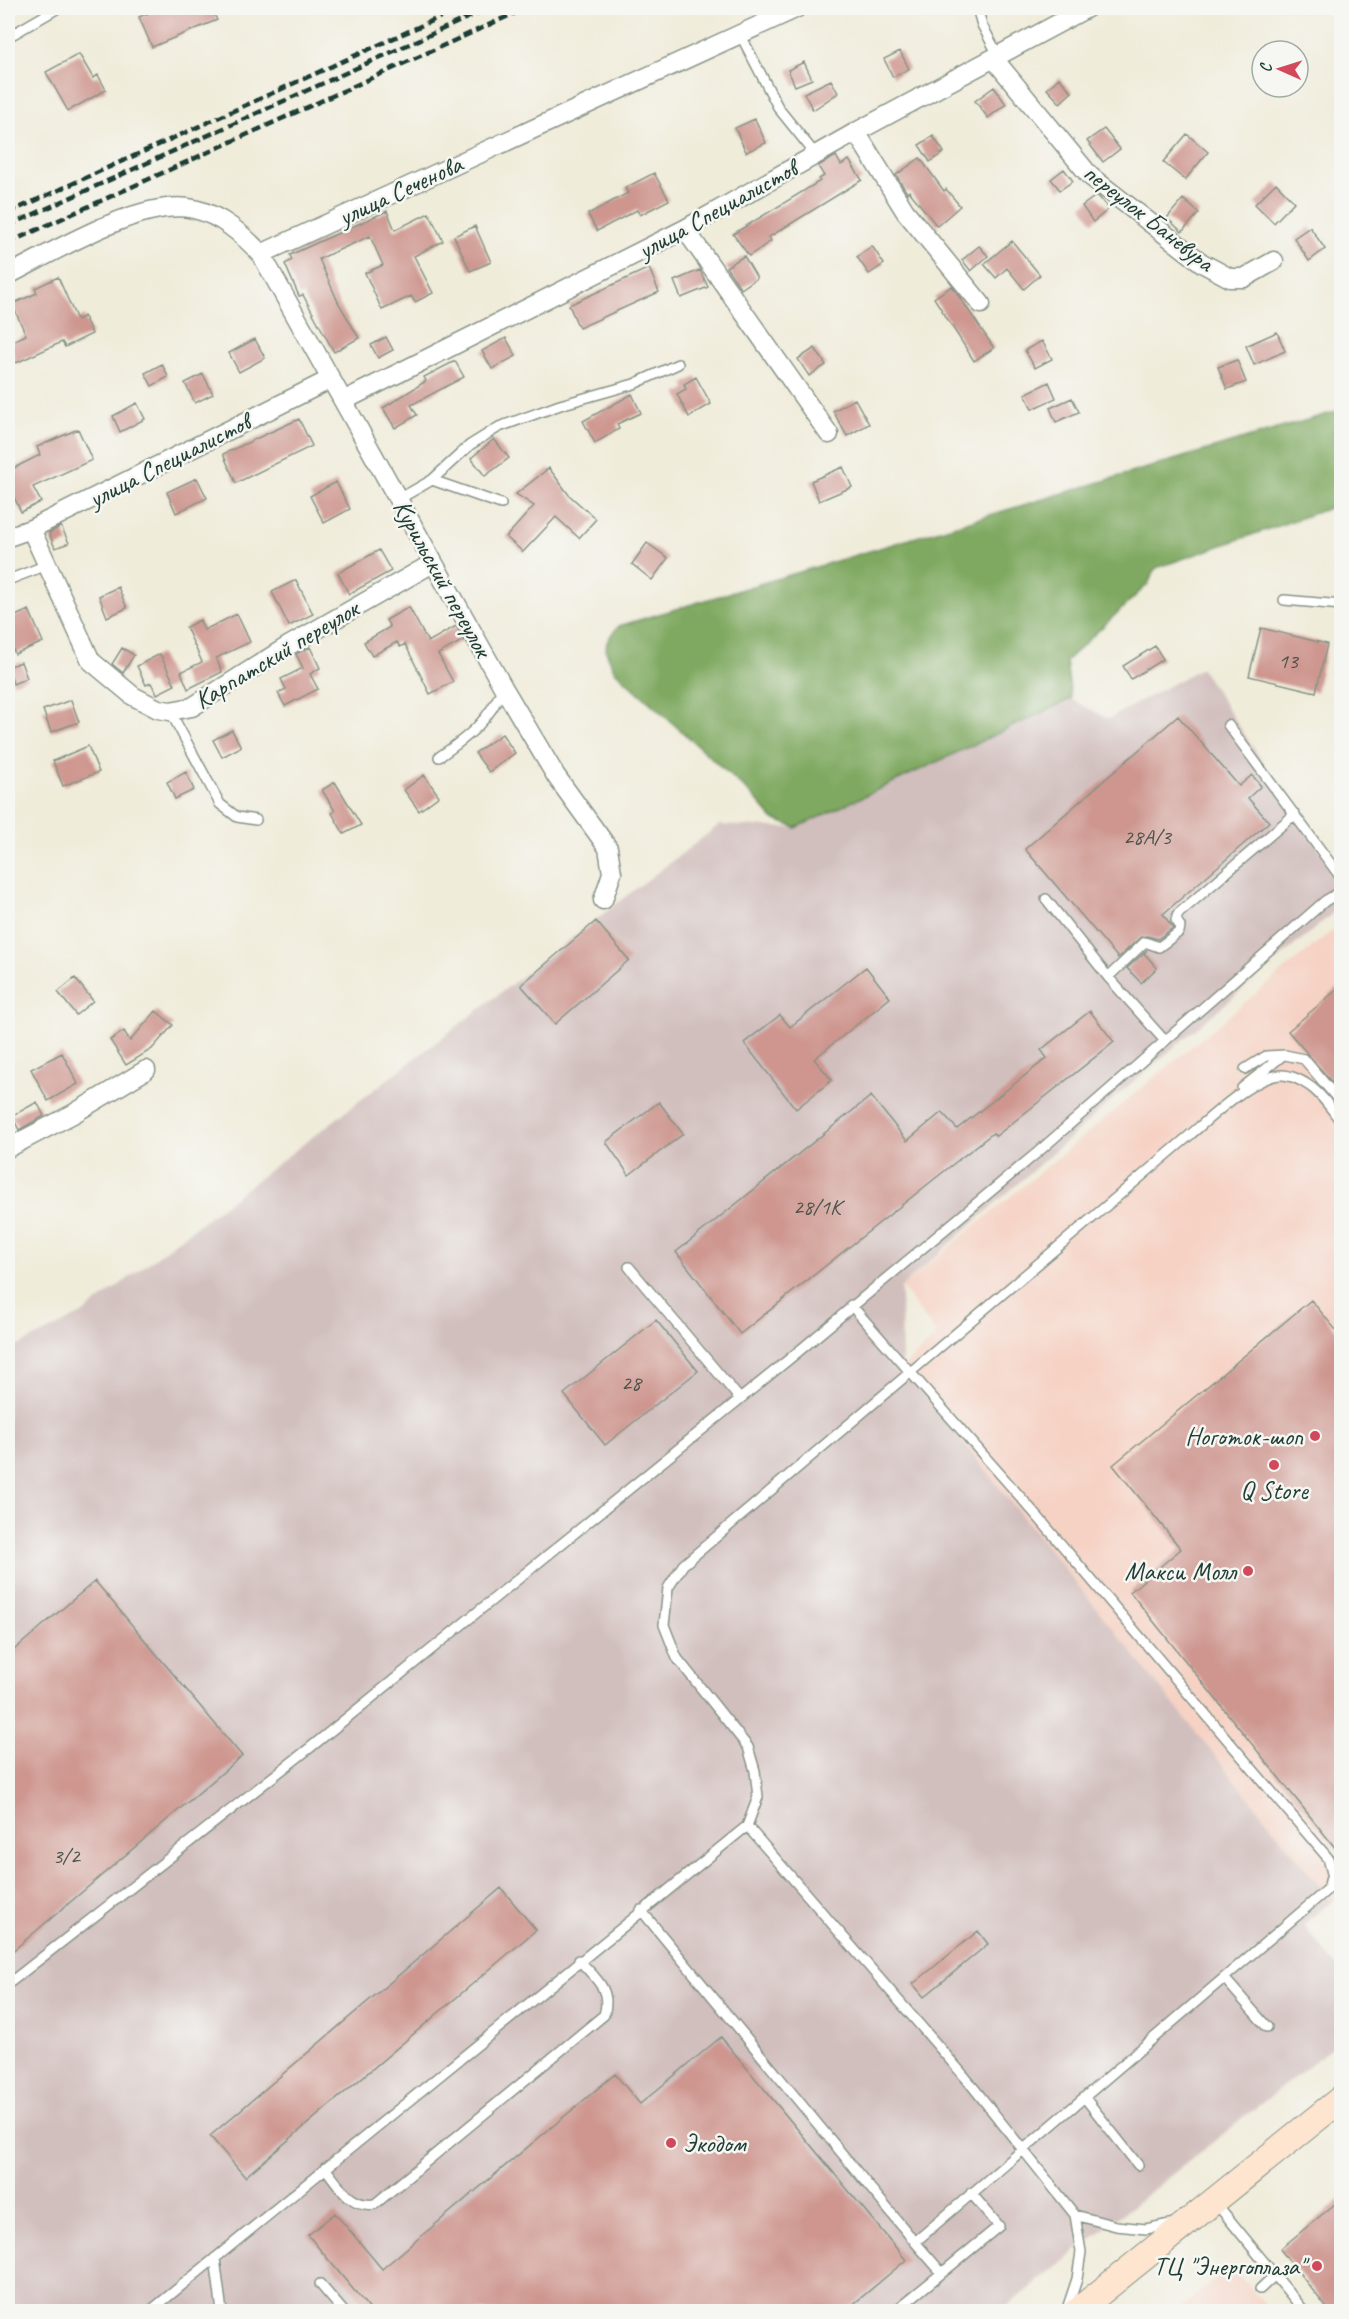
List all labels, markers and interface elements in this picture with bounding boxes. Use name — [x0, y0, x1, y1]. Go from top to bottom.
north arrow — [1250, 39, 1310, 99]
text: С — [1256, 62, 1276, 73]
street label: улица Сеченова — [331, 147, 469, 234]
street label: улица Специалистов — [630, 150, 807, 268]
street label: переулок Баневура — [1077, 156, 1222, 280]
street label: улица Специалистов — [81, 404, 260, 516]
street label: Курильский переулок — [386, 494, 501, 665]
street label: Карпатский переулок — [188, 591, 367, 716]
house number: 13 — [1278, 647, 1300, 675]
house number: 28А/3 — [1123, 823, 1173, 851]
house number: 28/1К — [793, 1193, 845, 1221]
house number: 28 — [621, 1369, 643, 1397]
place label: Ноготок-шоп — [1185, 1420, 1303, 1453]
marker: Ноготок-шоп — [1308, 1429, 1322, 1443]
marker: Q Store — [1267, 1458, 1281, 1472]
place label: Q Store — [1240, 1474, 1309, 1507]
place label: Макси Молл — [1124, 1555, 1238, 1588]
marker: Макси Молл — [1241, 1564, 1255, 1578]
house number: 3/2 — [52, 1842, 82, 1870]
place label: Экодом — [683, 2127, 748, 2160]
marker: Экодом — [664, 2136, 678, 2150]
place label: ТЦ "Энергоплаза" — [1153, 2250, 1310, 2283]
marker: ТЦ "Энергоплаза" — [1310, 2259, 1324, 2273]

